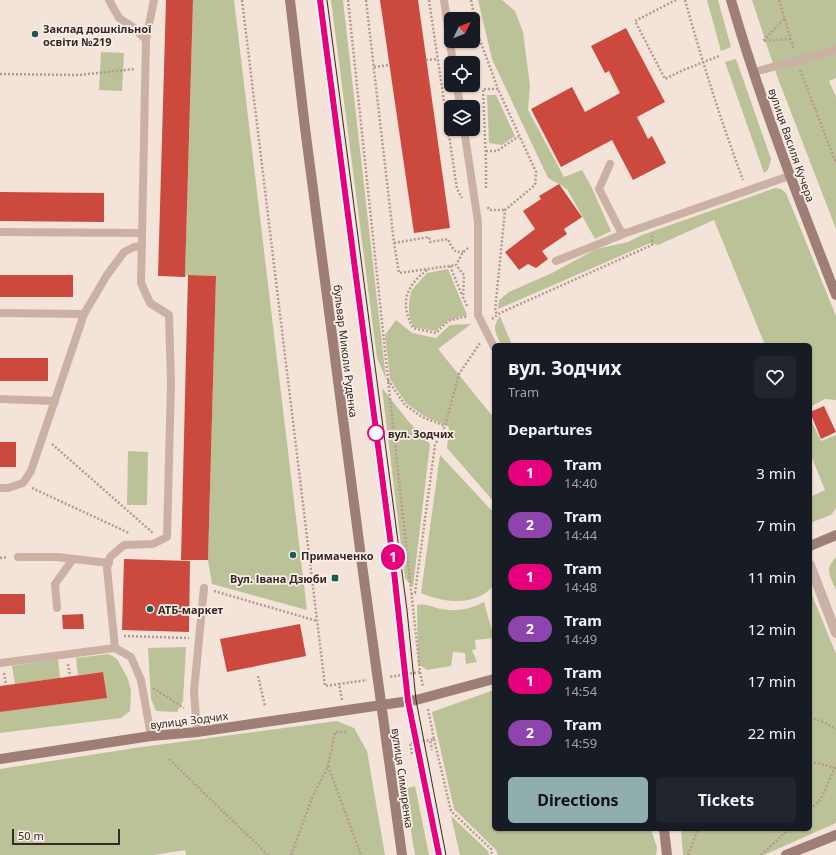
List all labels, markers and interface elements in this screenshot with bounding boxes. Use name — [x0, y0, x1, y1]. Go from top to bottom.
north arrow — [444, 12, 480, 48]
map controls — [444, 12, 480, 136]
place label: Заклад дошкільної освіти №219 — [43, 21, 152, 49]
marker: Заклад дошкільної освіти №219 — [30, 29, 40, 39]
button: locate — [444, 56, 480, 92]
street label: вулиця Василя Кучера — [765, 86, 819, 204]
button: layers — [444, 100, 480, 136]
street label: бульвар Миколи Руденка — [330, 284, 362, 418]
text: вул. Зодчих — [508, 355, 621, 381]
button: heart — [754, 356, 796, 398]
text: Tram — [508, 383, 539, 401]
text: Departures — [508, 419, 592, 439]
marker: вул. Зодчих — [367, 424, 385, 442]
place label: вул. Зодчих — [388, 426, 454, 441]
text: Tram — [564, 454, 602, 474]
text: 1 — [526, 463, 534, 482]
text: 3 min — [756, 463, 796, 483]
text: 14:40 — [564, 474, 597, 492]
text: Tram — [564, 506, 602, 526]
text: 2 — [526, 515, 534, 534]
text: 7 min — [756, 515, 796, 535]
text: 14:44 — [564, 526, 597, 544]
line badge: 1 — [380, 544, 406, 570]
text: 1 — [389, 547, 397, 566]
place label: Примаченко — [301, 548, 374, 563]
marker: Примаченко — [288, 550, 298, 560]
text: Tram — [564, 558, 602, 578]
text: 1 — [526, 567, 534, 586]
text: 11 min — [748, 567, 796, 587]
place label: Вул. Івана Дзюби — [230, 571, 327, 586]
marker: Вул. Івана Дзюби — [330, 573, 340, 583]
text: 14:48 — [564, 578, 597, 596]
place label: АТБ-маркет — [158, 602, 223, 617]
marker: АТБ-маркет — [145, 604, 155, 614]
text: Tram — [564, 610, 602, 630]
text: 2 — [526, 619, 534, 638]
text: 12 min — [748, 619, 796, 639]
text: 14:49 — [564, 630, 597, 648]
text: Tram — [564, 662, 602, 682]
text: 1 — [526, 671, 534, 690]
text: 17 min — [748, 671, 796, 691]
text: 14:54 — [564, 682, 597, 700]
street label: вулиця Зодчих — [149, 708, 229, 732]
text: Tram — [564, 714, 602, 734]
text: 2 — [526, 723, 534, 742]
text: 22 min — [748, 723, 796, 743]
street label: вулиця Симиренка — [389, 727, 417, 829]
text: 14:59 — [564, 734, 597, 752]
button: Directions — [508, 777, 648, 823]
button: Tickets — [656, 777, 796, 823]
scale bar — [12, 827, 120, 846]
text: 50 m — [18, 828, 44, 843]

